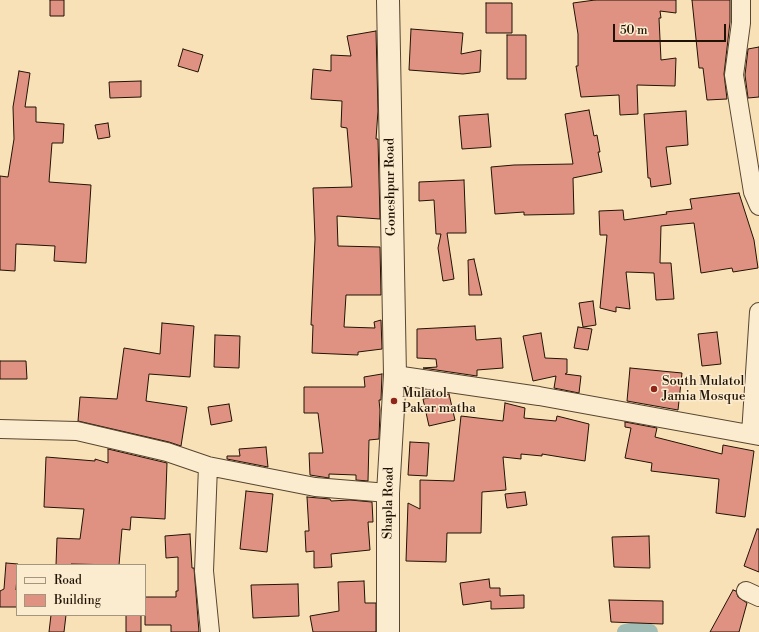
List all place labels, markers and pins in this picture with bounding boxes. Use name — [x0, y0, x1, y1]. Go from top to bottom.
place label: South Mulatol Jamia Mosque — [662, 374, 746, 405]
marker: South Mulatol Jamia Mosque — [649, 384, 659, 394]
place label: Mulatol Pakar matha — [402, 386, 476, 417]
marker: Mulatol Pakar matha — [389, 396, 399, 406]

